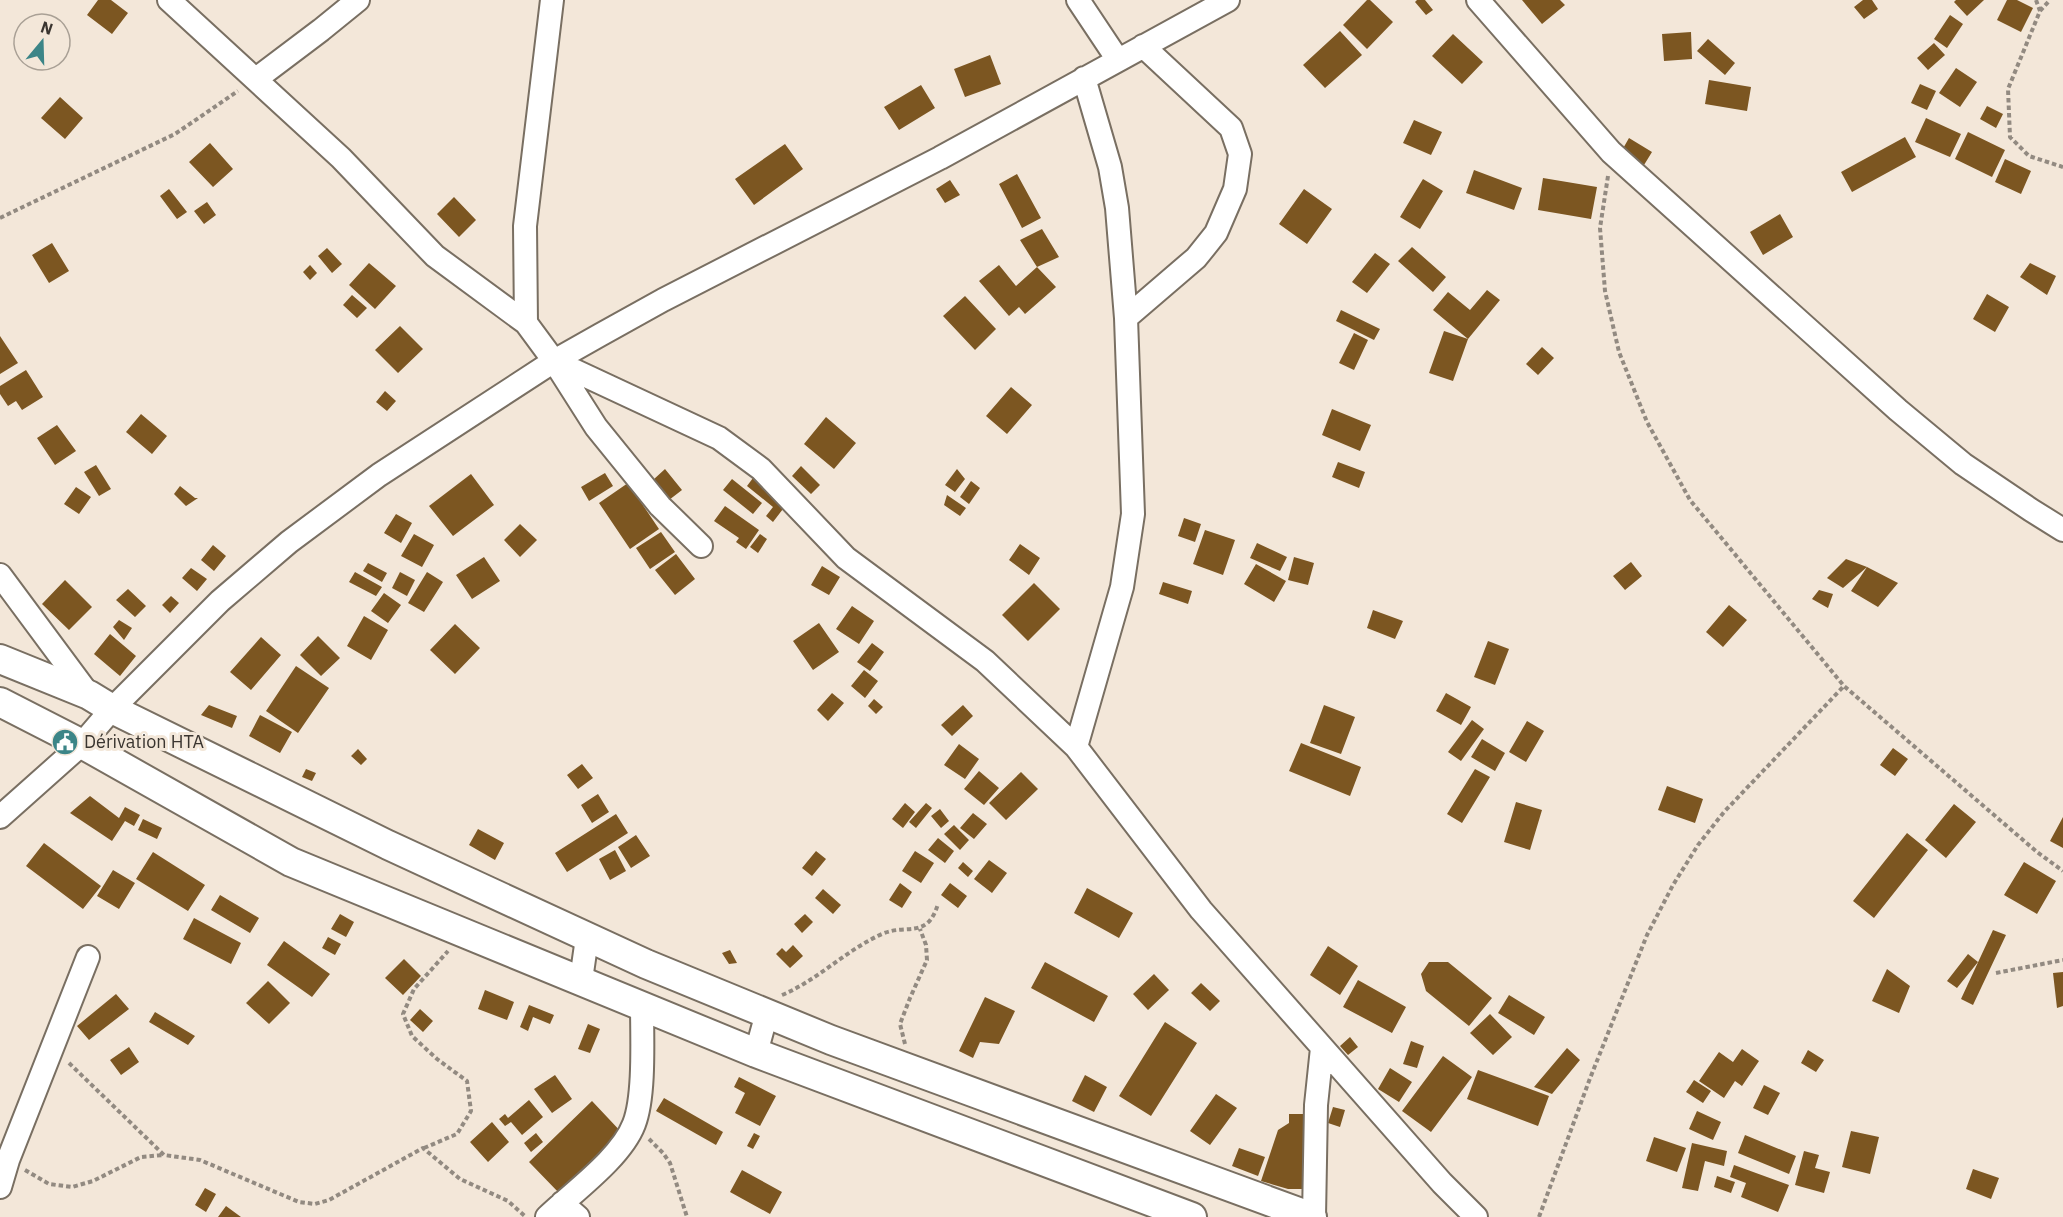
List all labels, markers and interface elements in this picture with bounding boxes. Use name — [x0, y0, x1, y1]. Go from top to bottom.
north arrow — [12, 12, 72, 72]
text: N — [38, 16, 56, 39]
public building icon: Dérivation HTA — [50, 727, 80, 757]
place label: Dérivation HTA — [84, 730, 205, 753]

